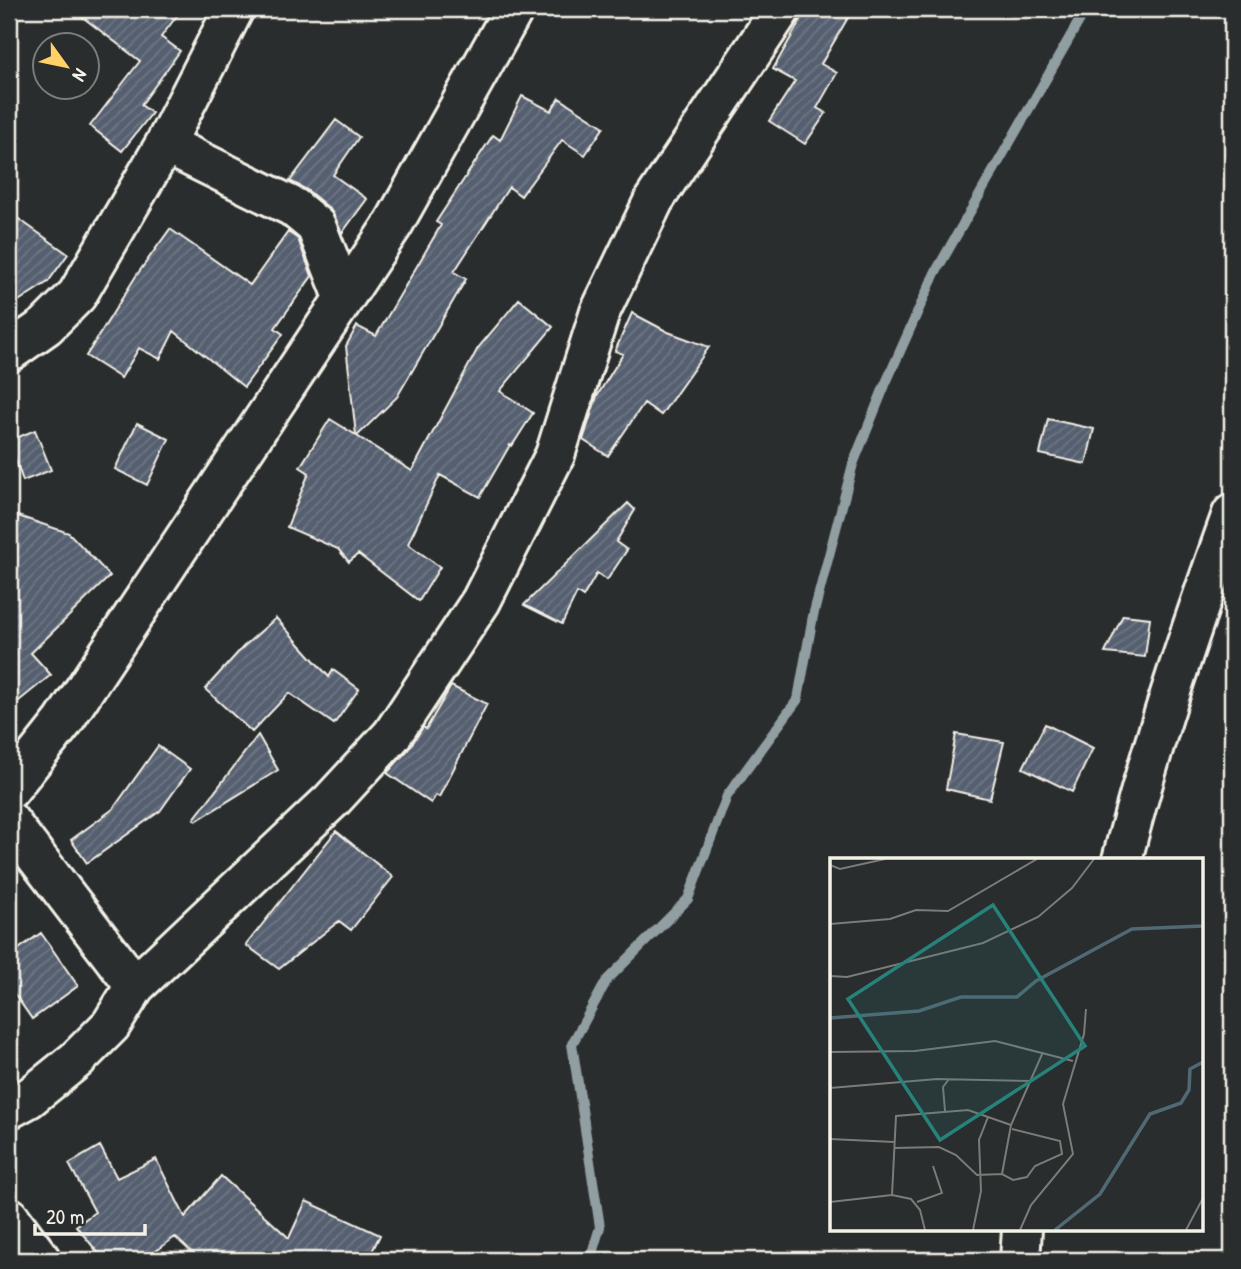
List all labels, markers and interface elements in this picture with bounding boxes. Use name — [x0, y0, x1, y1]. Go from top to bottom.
north arrow — [32, 32, 102, 102]
text: N — [67, 64, 94, 87]
inset map — [830, 858, 1202, 1230]
scale bar — [35, 1192, 145, 1236]
text: 20 m — [46, 1202, 84, 1231]

